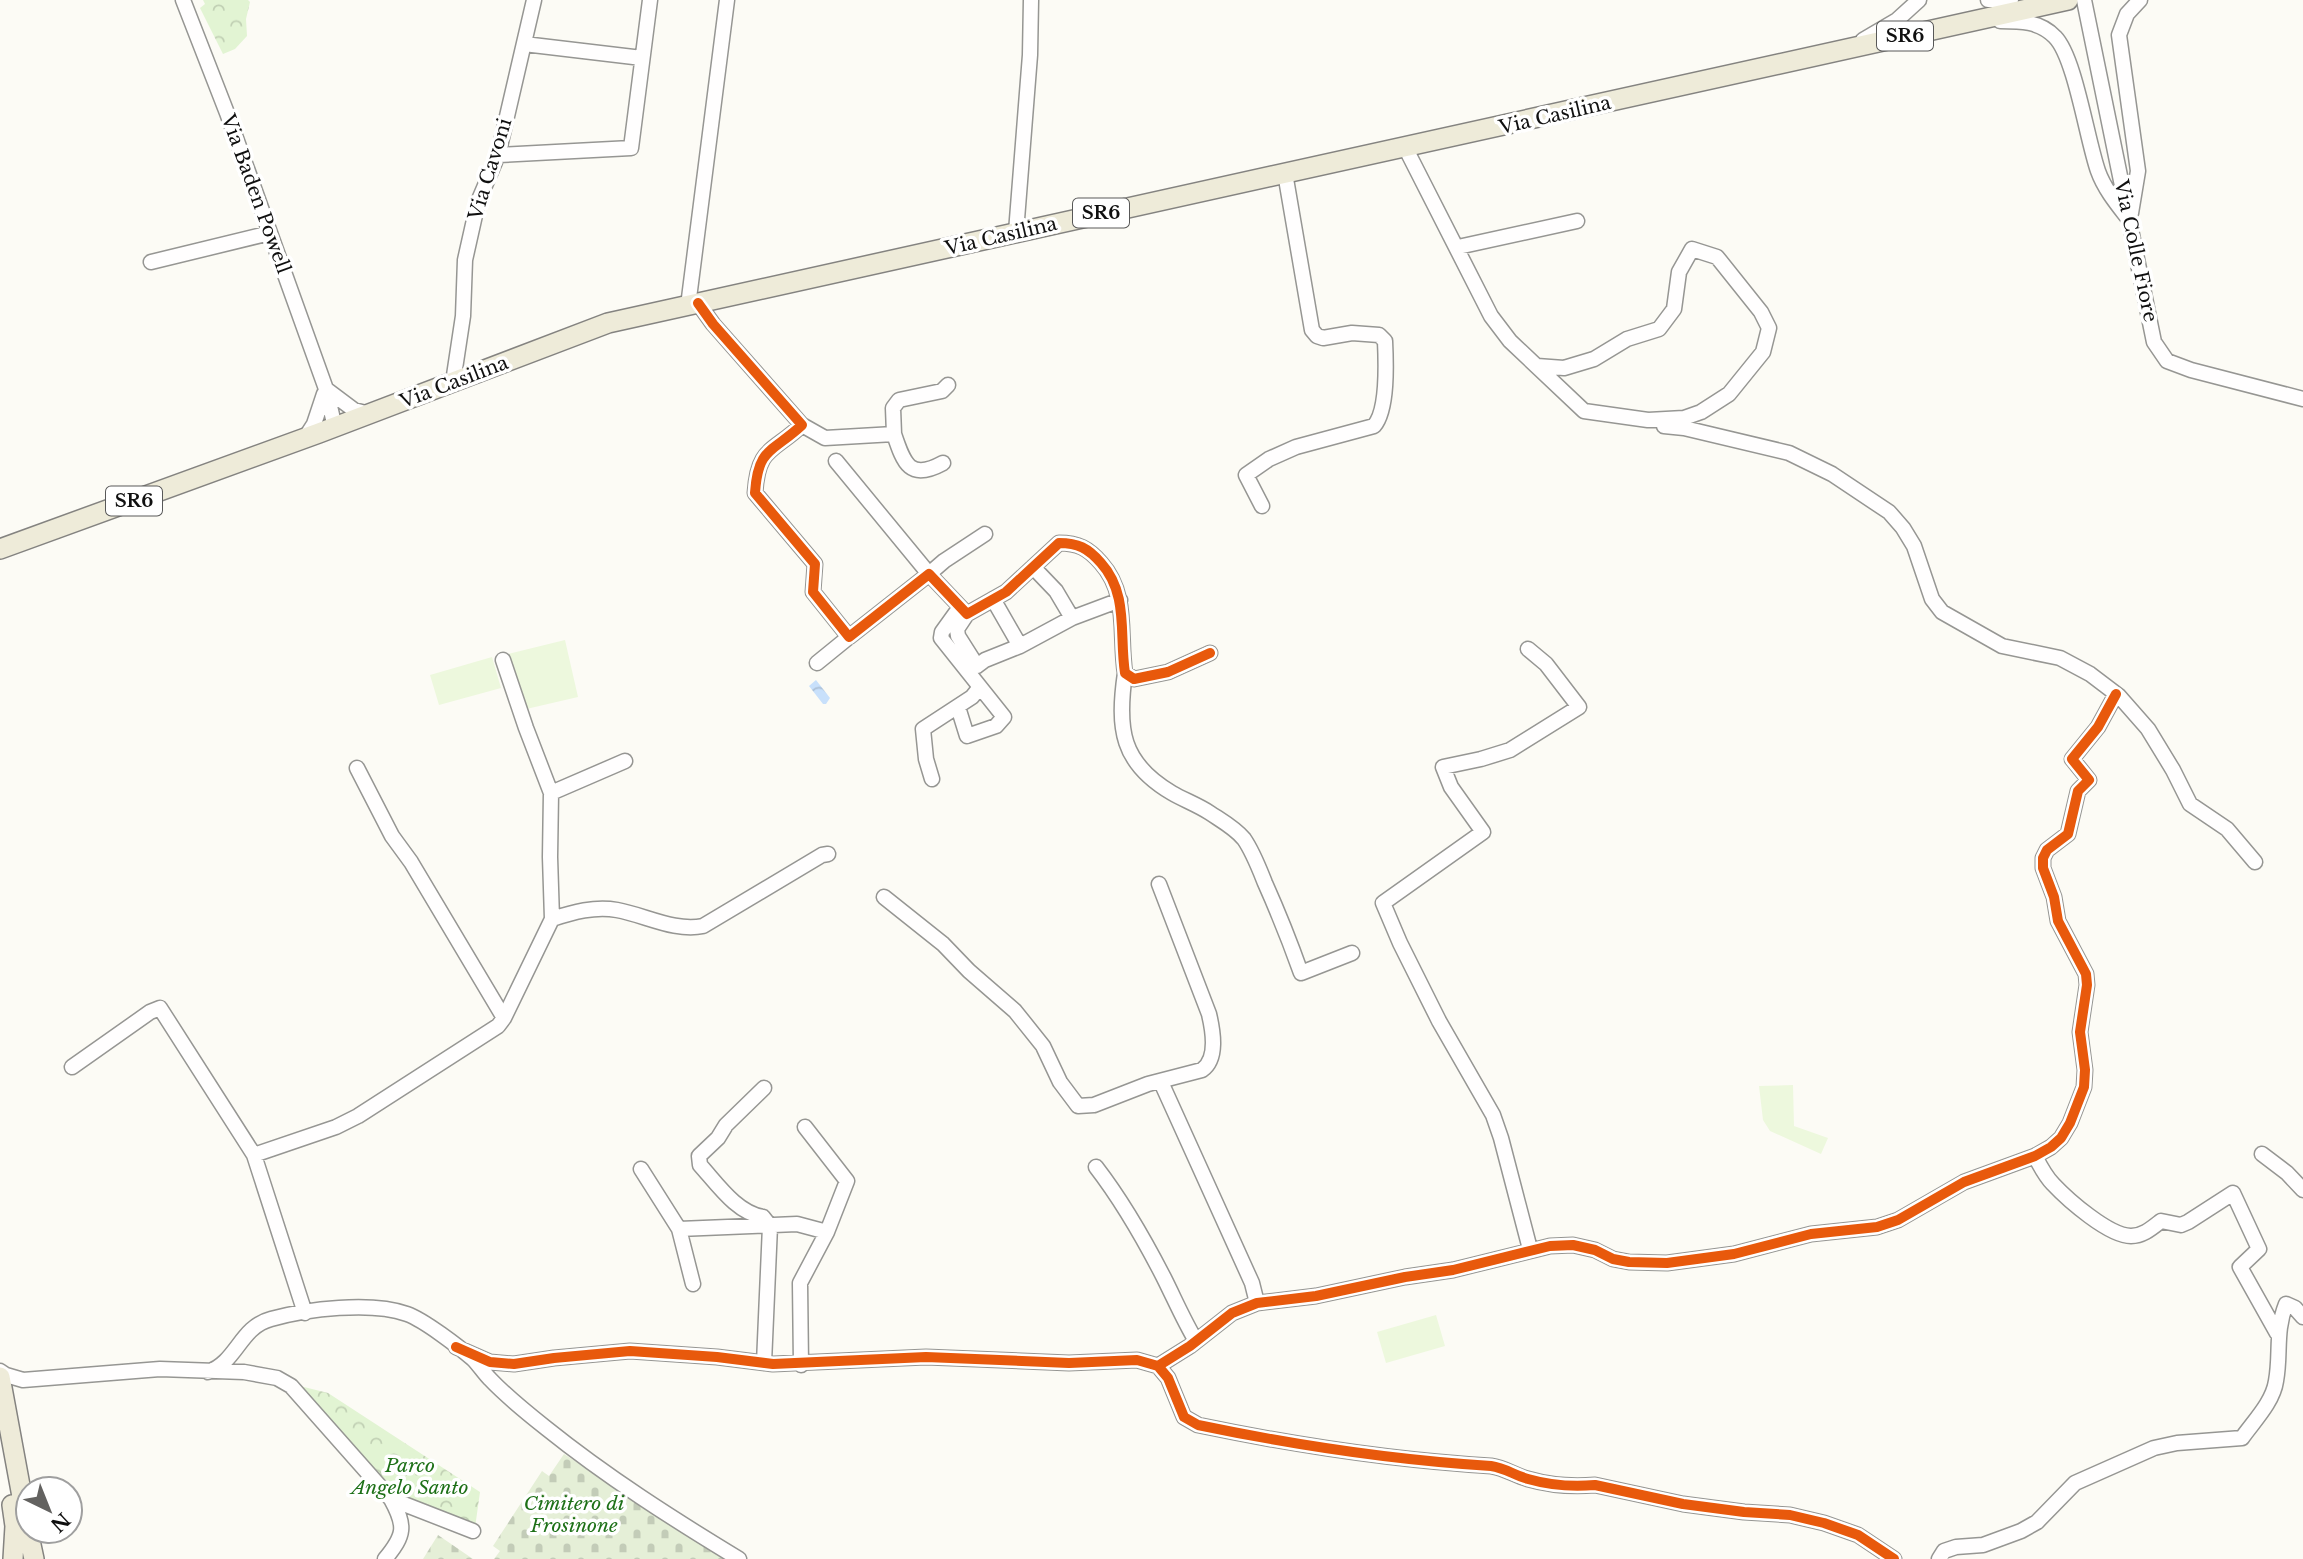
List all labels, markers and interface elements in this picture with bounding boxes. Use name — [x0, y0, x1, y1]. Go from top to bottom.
road number: SR6 — [1877, 22, 1933, 51]
street label: Via Casilina — [1496, 91, 1614, 139]
street label: Via Baden Powell — [216, 110, 296, 277]
street label: Via Cavoni — [463, 115, 517, 224]
street label: Via Colle Fiore — [2109, 177, 2162, 324]
road number: SR6 — [1073, 198, 1129, 228]
street label: Via Casilina — [942, 212, 1060, 260]
street label: Via Casilina — [396, 351, 512, 414]
road number: SR6 — [106, 486, 162, 516]
park label: Parco Angelo Santo — [349, 1454, 468, 1499]
north arrow — [14, 1475, 84, 1545]
park label: Cimitero di Frosinone — [524, 1492, 625, 1537]
text: N — [46, 1508, 75, 1537]

